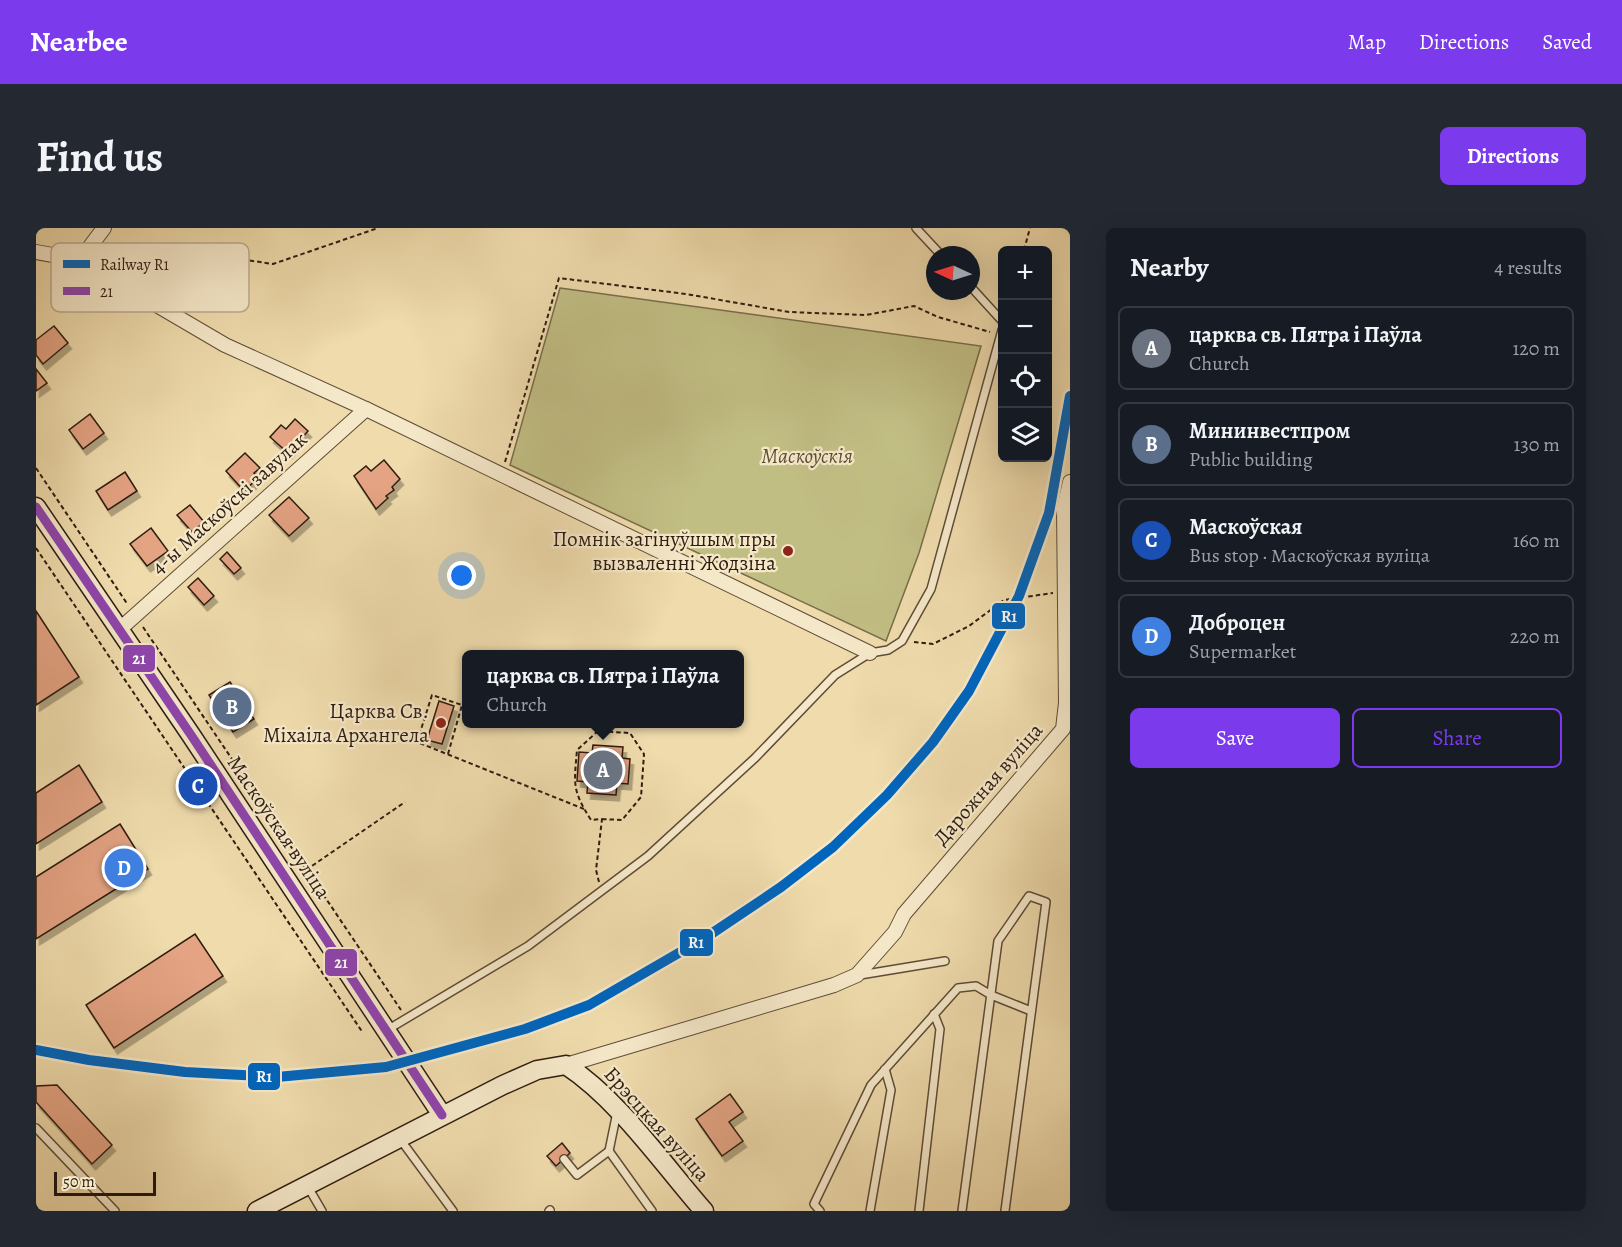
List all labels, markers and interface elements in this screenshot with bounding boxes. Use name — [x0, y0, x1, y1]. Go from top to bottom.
text: Nearbee — [30, 23, 128, 61]
text: Map — [1348, 28, 1386, 56]
text: Directions — [1419, 28, 1509, 56]
text: Saved — [1542, 28, 1592, 56]
button: Directions — [1440, 127, 1586, 185]
text: Find us — [36, 128, 163, 185]
legend — [51, 243, 249, 312]
north arrow — [926, 246, 980, 300]
map controls — [998, 246, 1052, 462]
button: + — [998, 246, 1052, 300]
text: Nearby — [1130, 250, 1209, 285]
text: Railway R1 — [100, 254, 170, 276]
text: 4 results — [1494, 254, 1562, 281]
text: 21 — [100, 281, 114, 303]
button: − — [998, 300, 1052, 354]
text: царква св. Пятра і Паўла — [1189, 320, 1422, 350]
text: A — [1145, 335, 1158, 362]
text: 120 m — [1512, 335, 1560, 362]
text: Church — [1189, 350, 1250, 377]
button: locate — [998, 354, 1052, 408]
button: layers — [998, 408, 1052, 462]
text: Мининвестпром — [1189, 416, 1350, 446]
street label: 4-ы Маскоўскі завулак — [145, 425, 313, 581]
text: B — [1145, 431, 1158, 458]
text: 130 m — [1514, 431, 1560, 458]
park label: Маскоўскія — [761, 442, 853, 470]
text: Public building — [1189, 446, 1313, 473]
text: Маскоўская — [1189, 512, 1302, 542]
place label: Помнік загінуўшым пры вызваленні Жодзіна — [553, 525, 776, 577]
text: C — [1145, 527, 1158, 554]
text: 160 m — [1513, 527, 1560, 554]
text: Bus stop · Маскоўская вуліца — [1189, 542, 1430, 569]
marker: Помнік загінуўшым пры вызваленні Жодзіна — [781, 544, 795, 558]
your location — [447, 561, 476, 590]
line badge: R1 — [991, 602, 1026, 630]
text: R1 — [1001, 606, 1017, 628]
text: Доброцен — [1189, 608, 1285, 638]
text: D — [1145, 623, 1158, 650]
text: 220 m — [1510, 623, 1560, 650]
text: Supermarket — [1189, 638, 1296, 665]
line badge: 21 — [122, 644, 156, 673]
text: 21 — [132, 648, 146, 670]
popup — [462, 650, 744, 728]
text: царква св. Пятра і Паўла — [487, 661, 719, 691]
pin: B — [212, 684, 252, 730]
text: Church — [487, 691, 547, 718]
place label: Царква Св. Міхаіла Архангела — [263, 697, 429, 749]
button: Save — [1130, 708, 1340, 768]
button: Share — [1352, 708, 1562, 768]
marker: Царква Св. Міхаіла Архангела — [434, 716, 448, 730]
street label: Дарожная вуліца — [927, 717, 1049, 851]
pin: A — [584, 748, 622, 792]
street label: Маскоўская вуліца — [221, 750, 337, 904]
pin: C — [178, 764, 218, 808]
pin: D — [104, 846, 143, 890]
line badge: R1 — [679, 928, 714, 957]
text: R1 — [688, 932, 704, 954]
line badge: 21 — [324, 948, 358, 977]
text: 21 — [334, 952, 348, 974]
street label: Брэсцкая вуліца — [598, 1061, 716, 1188]
line badge: R1 — [247, 1062, 281, 1091]
text: R1 — [256, 1066, 272, 1088]
scale bar — [54, 1169, 156, 1196]
text: 50 m — [63, 1171, 95, 1193]

